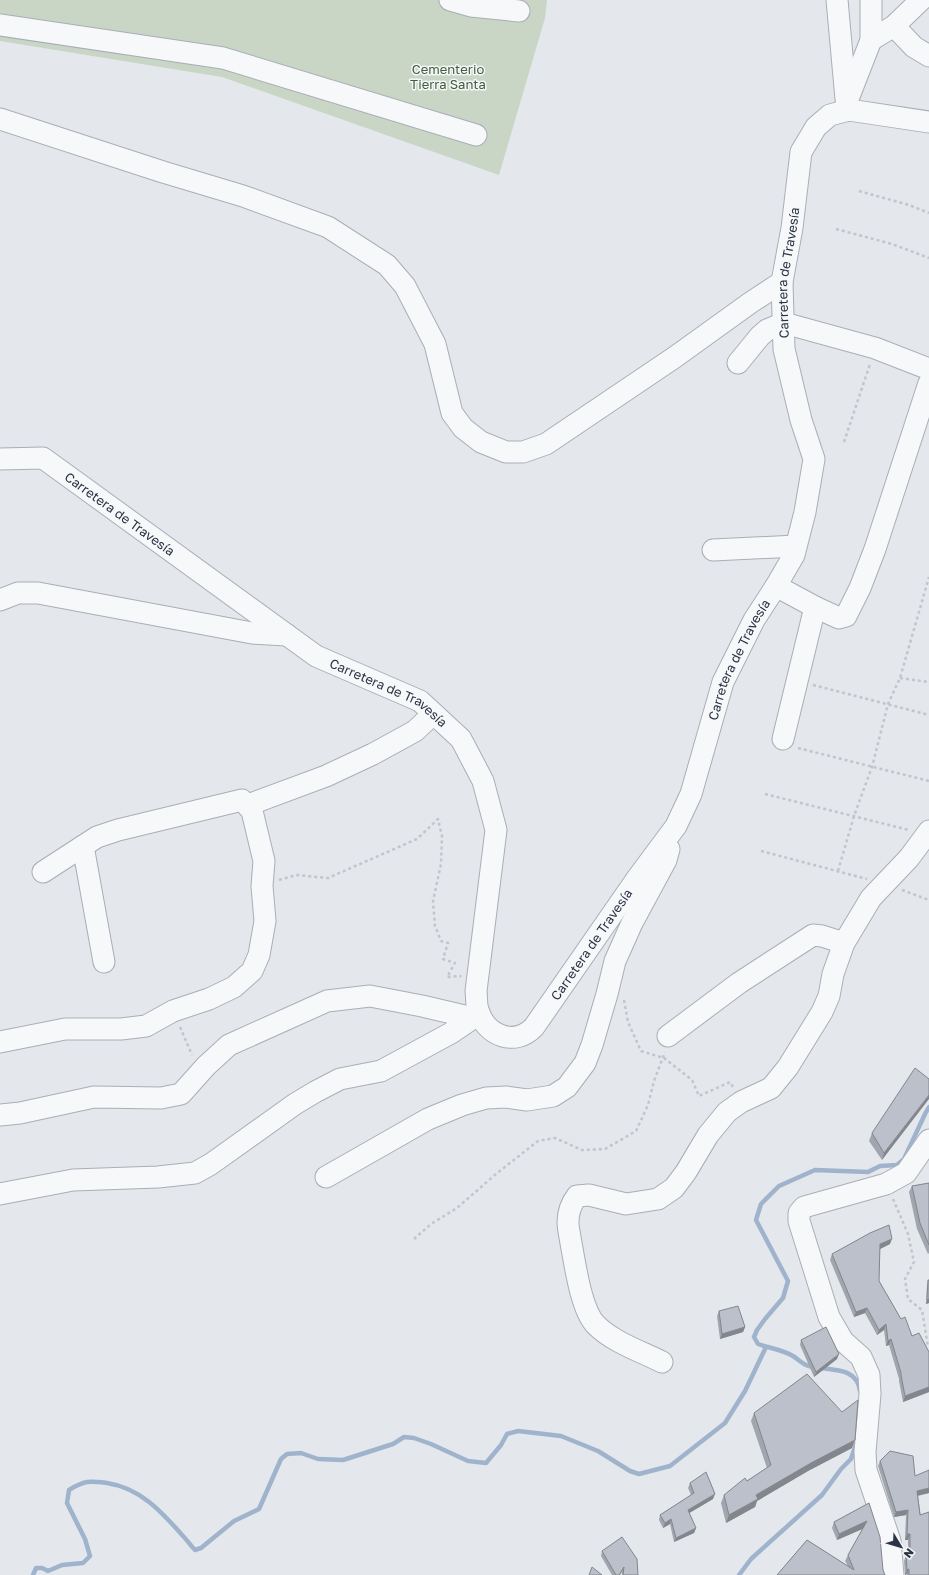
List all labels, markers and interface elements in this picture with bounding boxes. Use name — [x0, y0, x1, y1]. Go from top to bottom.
park label: Cementerio Tierra Santa — [410, 61, 486, 92]
street label: Carretera de Travesía — [774, 206, 802, 339]
street label: Carretera de Travesía — [62, 469, 178, 559]
street label: Carretera de Travesía — [704, 596, 773, 722]
street label: Carretera de Travesía — [327, 655, 451, 730]
street label: Carretera de Travesía — [547, 886, 635, 1003]
north arrow — [881, 1527, 921, 1567]
text: N — [902, 1546, 917, 1561]

